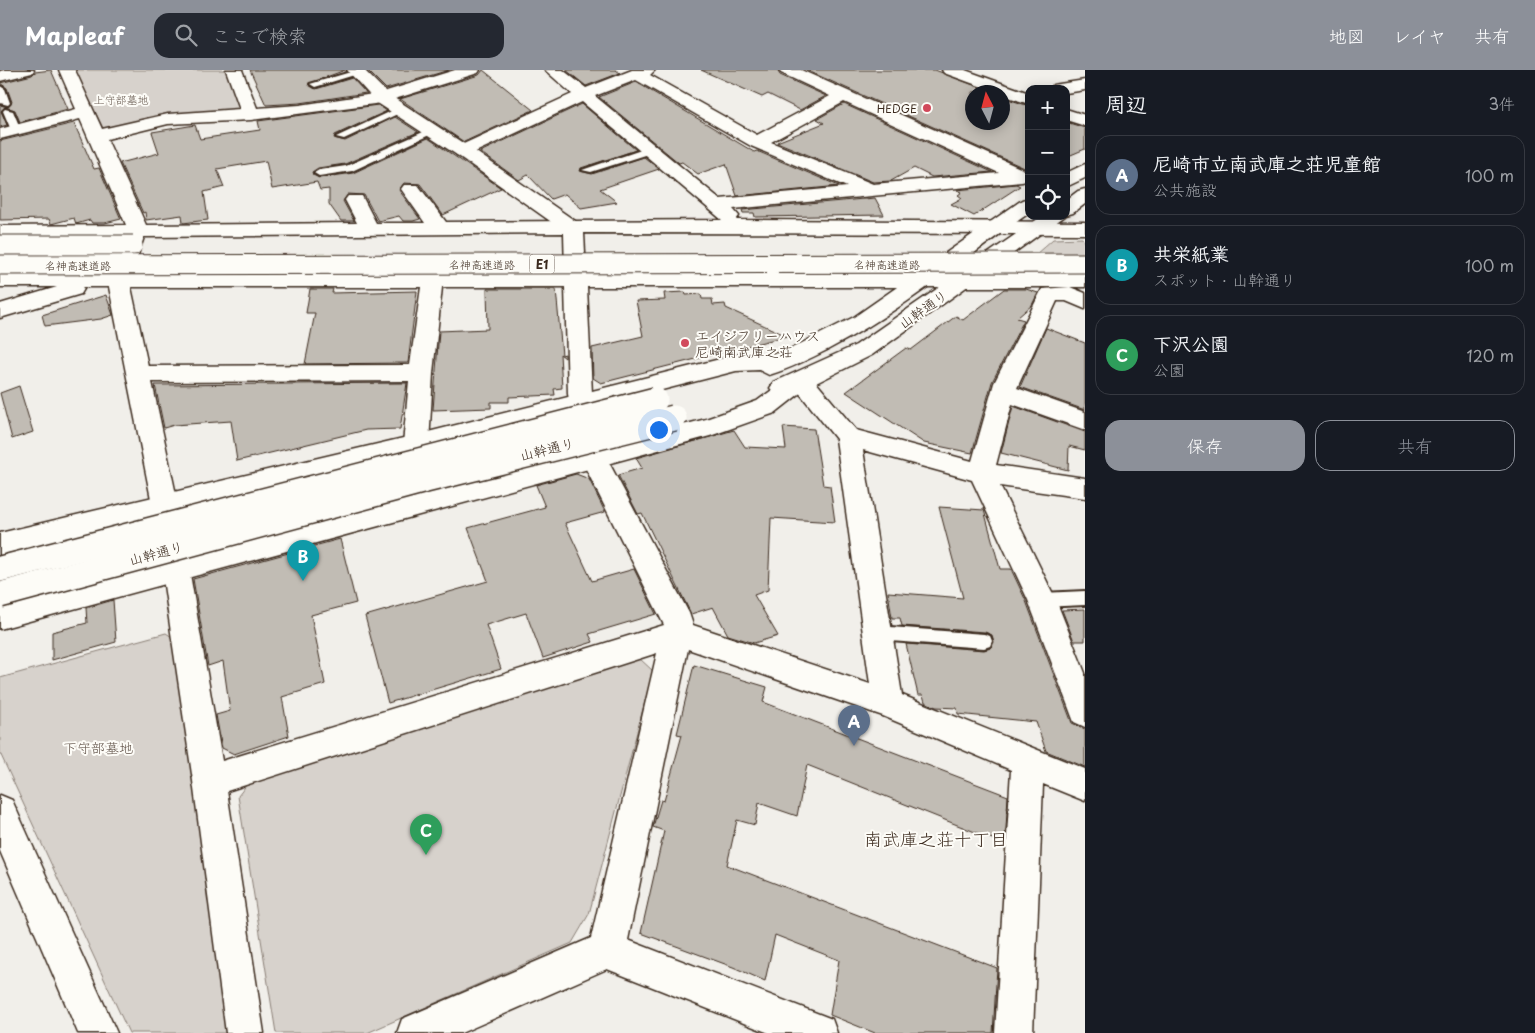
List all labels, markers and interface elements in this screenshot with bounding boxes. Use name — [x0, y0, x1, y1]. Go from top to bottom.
search box — [154, 13, 504, 58]
text: Mapleaf — [25, 17, 124, 53]
icon: search — [172, 21, 200, 49]
text: ここで検索 — [212, 21, 307, 49]
text: 地図 — [1329, 22, 1365, 49]
text: レイヤ — [1393, 22, 1446, 49]
text: 共有 — [1474, 22, 1510, 49]
north arrow — [965, 85, 1010, 130]
map controls — [1025, 85, 1070, 220]
button: + — [1025, 85, 1070, 130]
text: 周辺 — [1105, 87, 1147, 119]
park label: 上守部墓地 — [94, 91, 149, 108]
text: 3件 — [1488, 91, 1515, 115]
place label: HEDGE — [877, 100, 917, 117]
marker: HEDGE — [921, 102, 933, 114]
button: − — [1025, 130, 1070, 175]
text: 尼崎市立南武庫之荘児童館 — [1153, 149, 1381, 177]
text: A — [1116, 163, 1128, 187]
text: 100 m — [1465, 163, 1514, 187]
button: locate — [1025, 175, 1070, 220]
text: 公共施設 — [1153, 177, 1217, 201]
text: 共栄紙業 — [1153, 239, 1229, 267]
text: B — [1117, 253, 1127, 277]
text: 100 m — [1465, 253, 1514, 277]
road number: E1 — [530, 254, 554, 273]
street label: 名神高速道路 — [449, 256, 515, 273]
street label: 名神高速道路 — [854, 256, 920, 273]
street label: 名神高速道路 — [45, 257, 111, 274]
text: スポット · 山幹通り — [1153, 267, 1296, 291]
street label: 山幹通り — [894, 284, 952, 334]
place label: エイジフリーハウス 尼崎南武庫之荘 — [695, 325, 820, 362]
text: 下沢公園 — [1153, 329, 1229, 357]
marker: エイジフリーハウス 尼崎南武庫之荘 — [679, 337, 691, 349]
text: C — [1116, 343, 1128, 367]
text: 120 m — [1467, 343, 1514, 367]
text: 公園 — [1153, 357, 1185, 381]
your location — [646, 417, 672, 443]
button: 保存 — [1105, 420, 1305, 471]
button: 共有 — [1315, 420, 1515, 471]
street label: 山幹通り — [517, 432, 577, 466]
street label: 山幹通り — [126, 536, 186, 570]
pin: B — [287, 540, 319, 581]
pin: A — [838, 705, 870, 746]
park label: 下守部墓地 — [63, 737, 133, 758]
pin: C — [410, 814, 442, 855]
district label: 南武庫之荘十丁目 — [864, 825, 1008, 852]

